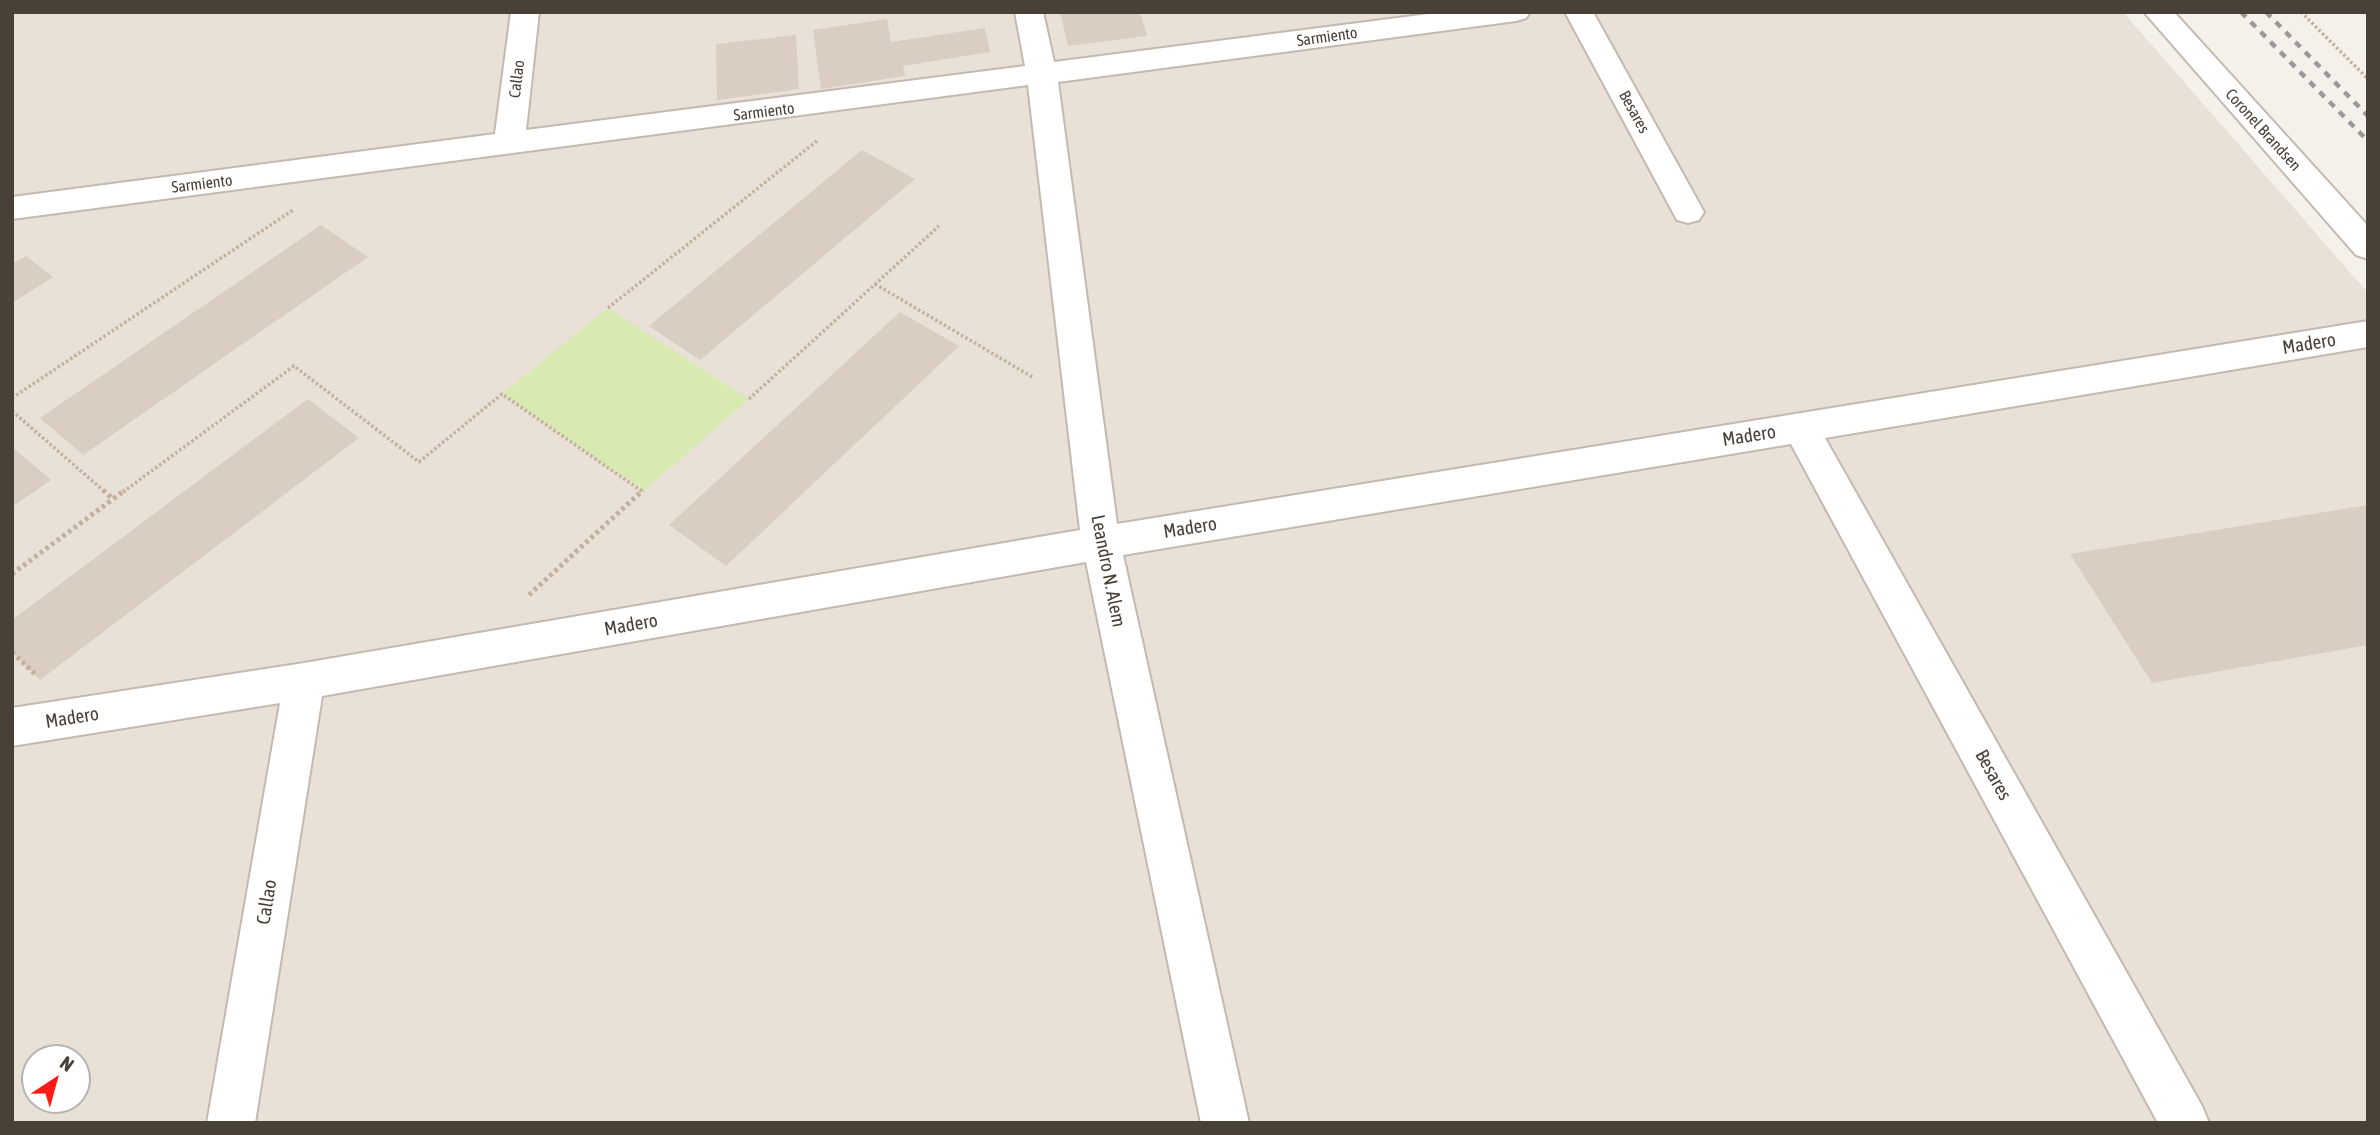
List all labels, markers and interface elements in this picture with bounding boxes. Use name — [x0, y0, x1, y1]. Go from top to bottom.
street label: Sarmiento — [1295, 23, 1359, 51]
street label: Callao — [505, 59, 529, 99]
street label: Coronel Brandsen — [2221, 85, 2305, 175]
street label: Besares — [1615, 87, 1653, 137]
street label: Sarmiento — [733, 99, 795, 125]
street label: Sarmiento — [171, 171, 233, 197]
street label: Madero — [2281, 329, 2337, 359]
street label: Madero — [1721, 421, 1777, 451]
street label: Leandro N. Alem — [1086, 513, 1130, 629]
street label: Madero — [1162, 513, 1218, 543]
street label: Madero — [603, 609, 659, 641]
street label: Madero — [44, 703, 100, 733]
street label: Besares — [1970, 746, 2016, 804]
street label: Callao — [252, 878, 282, 926]
north arrow — [21, 1044, 91, 1114]
text: N — [56, 1051, 78, 1076]

